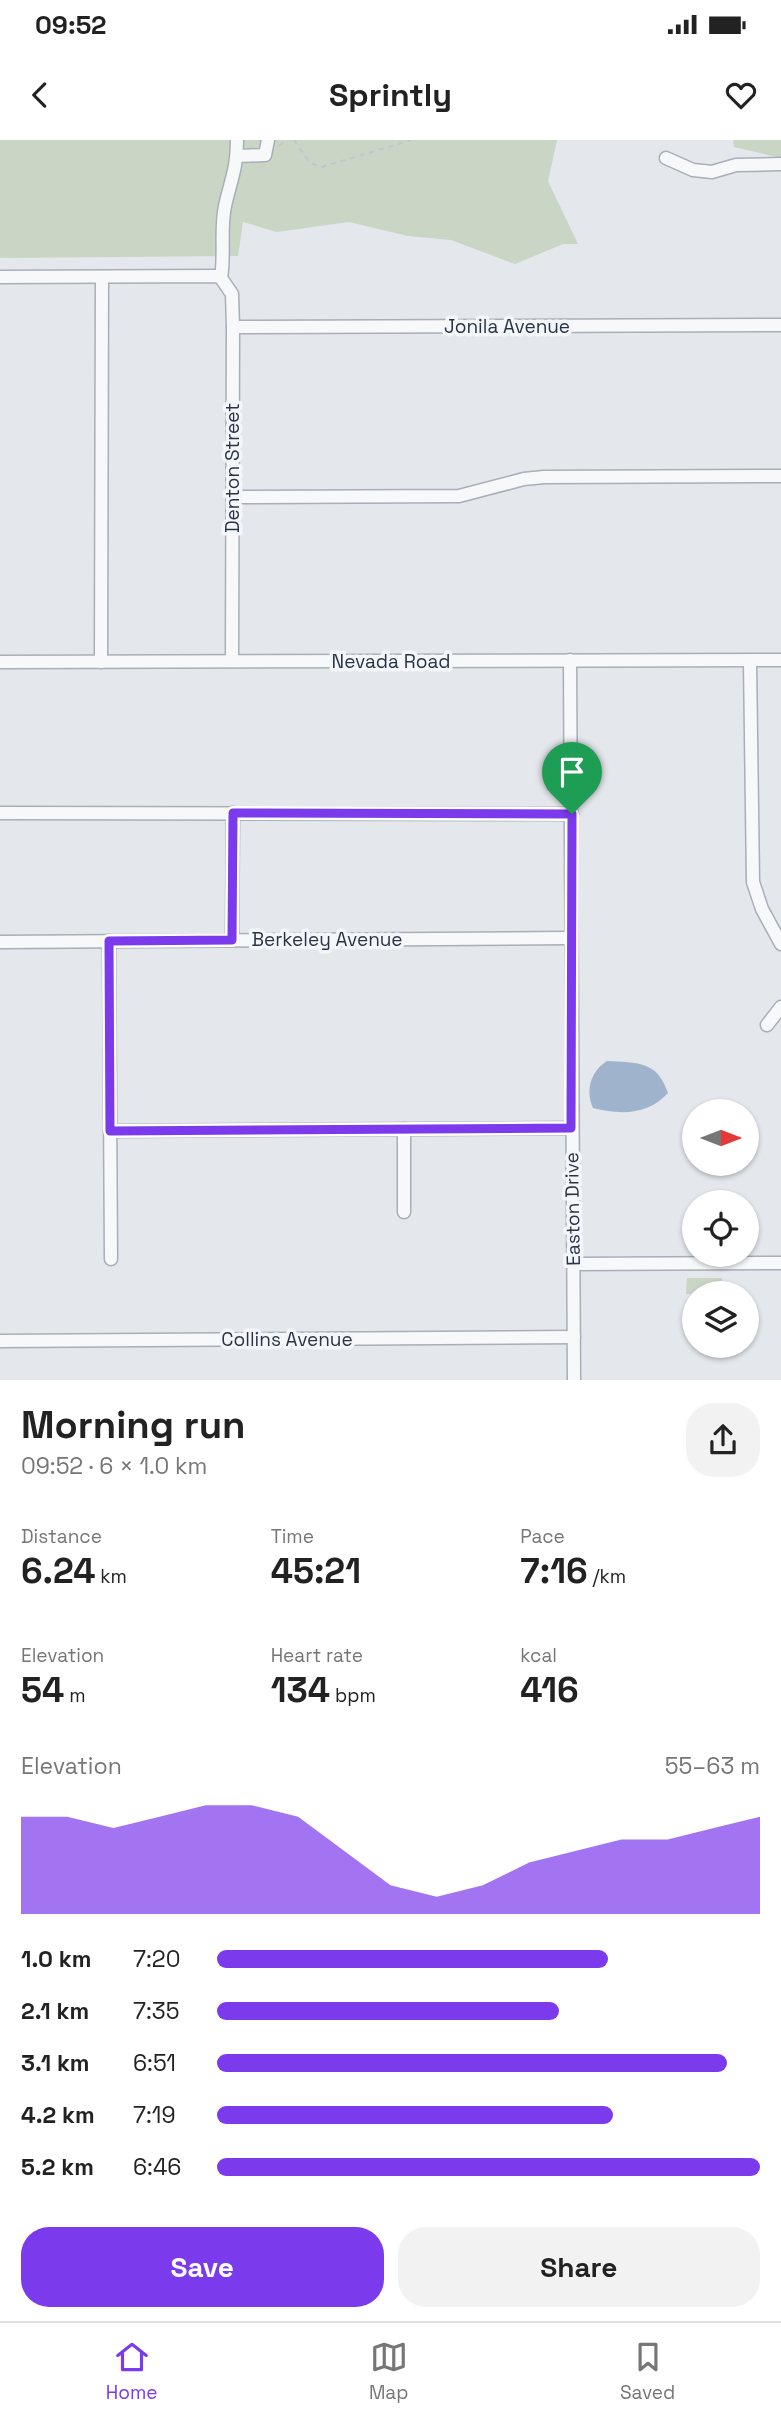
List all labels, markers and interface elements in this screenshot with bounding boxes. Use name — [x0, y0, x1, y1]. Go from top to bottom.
text: 09:52 — [35, 8, 107, 42]
text: Sprintly — [329, 75, 452, 115]
icon: back — [21, 76, 59, 114]
icon: heart — [722, 76, 760, 114]
street label: Jonila Avenue — [444, 314, 570, 339]
street label: Denton Street — [220, 403, 245, 533]
street label: Nevada Road — [332, 649, 450, 674]
pin — [542, 742, 602, 814]
icon: arrive — [553, 753, 591, 791]
street label: Berkeley Avenue — [251, 927, 403, 952]
north arrow — [682, 1099, 760, 1176]
map controls — [682, 1099, 759, 1358]
street label: Easton Drive — [559, 1152, 586, 1266]
button: locate — [682, 1190, 759, 1267]
button: layers — [682, 1281, 759, 1358]
street label: Collins Avenue — [221, 1327, 353, 1352]
text: Morning run — [21, 1401, 246, 1449]
button: share — [686, 1403, 760, 1477]
text: 09:52 · 6 × 1.0 km — [21, 1451, 207, 1481]
text: Distance — [21, 1524, 102, 1549]
text: Time — [271, 1524, 314, 1549]
text: Pace — [520, 1524, 565, 1549]
text: 6.24 — [21, 1549, 95, 1593]
text: 45:21 — [271, 1549, 361, 1593]
text: 7:16 — [520, 1549, 588, 1593]
text: km — [95, 1564, 127, 1589]
text: /km — [588, 1564, 626, 1589]
text: Elevation — [21, 1643, 104, 1668]
text: Heart rate — [271, 1643, 363, 1668]
text: kcal — [520, 1643, 557, 1668]
text: 54 — [21, 1668, 64, 1712]
text: 134 — [271, 1668, 330, 1712]
text: 416 — [520, 1668, 579, 1712]
text: m — [64, 1683, 86, 1708]
text: bpm — [330, 1683, 376, 1708]
text: Elevation — [21, 1751, 122, 1781]
text: 55–63 m — [665, 1751, 760, 1781]
text: 1.0 km — [21, 1944, 91, 1974]
text: 7:20 — [133, 1944, 180, 1974]
text: 2.1 km — [21, 1996, 89, 2026]
text: 7:35 — [133, 1996, 179, 2026]
text: 3.1 km — [21, 2048, 90, 2078]
text: 6:51 — [133, 2048, 176, 2078]
text: 4.2 km — [21, 2100, 95, 2130]
text: 7:19 — [133, 2100, 175, 2130]
text: 5.2 km — [21, 2152, 94, 2182]
text: 6:46 — [133, 2152, 181, 2182]
button: Save — [21, 2227, 384, 2307]
button: Share — [398, 2227, 760, 2307]
tab: Home — [106, 2338, 157, 2405]
tab: Map — [369, 2338, 408, 2405]
tab: Saved — [620, 2338, 675, 2405]

